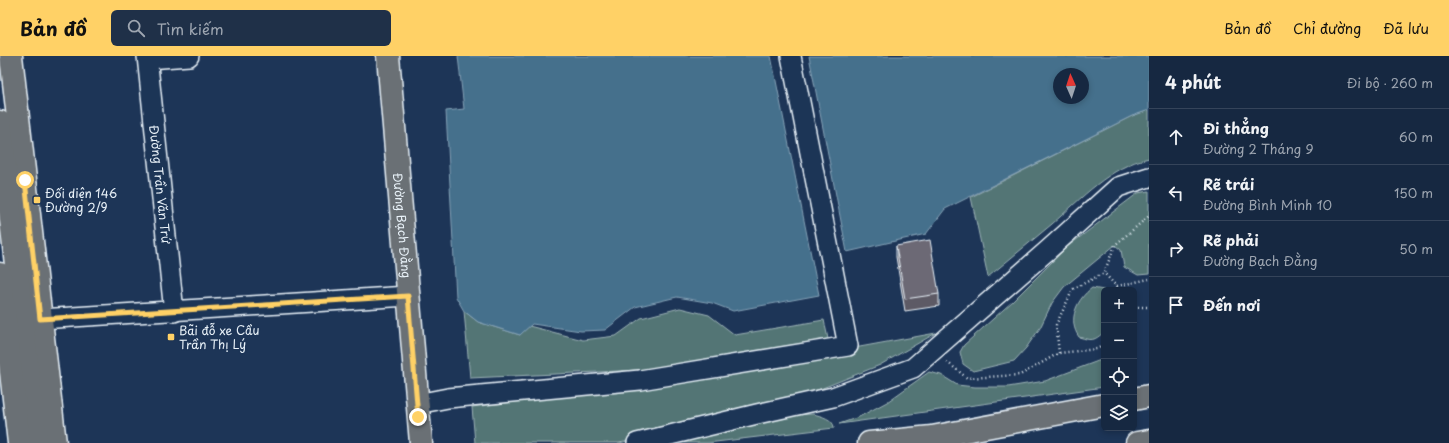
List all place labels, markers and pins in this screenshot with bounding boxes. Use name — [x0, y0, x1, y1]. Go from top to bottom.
place label: Đối diện 146 Đường 2/9 — [45, 184, 117, 216]
marker: Đối diện 146 Đường 2/9 — [32, 195, 42, 205]
place label: Bãi đỗ xe Cầu Trần Thị Lý — [179, 321, 259, 353]
marker: Bãi đỗ xe Cầu Trần Thị Lý — [166, 332, 176, 342]

